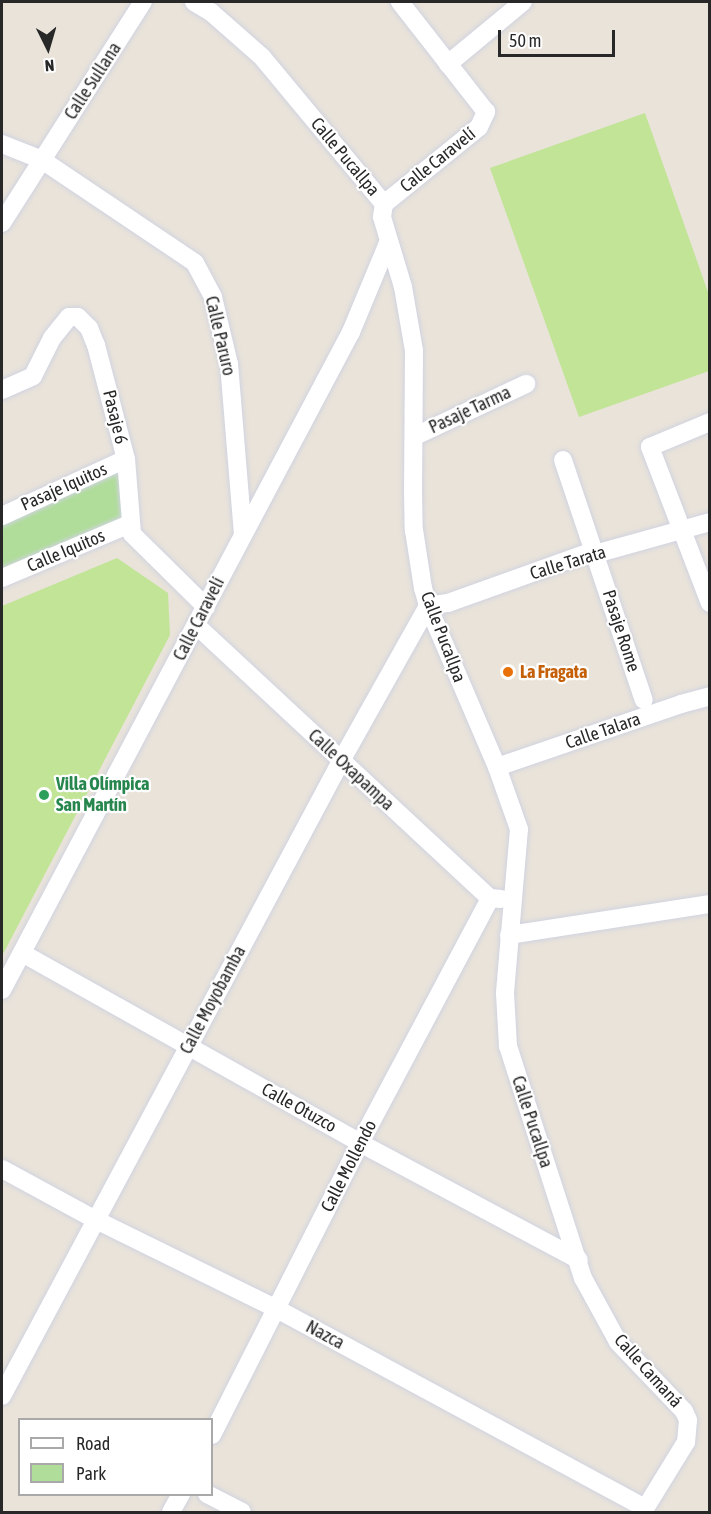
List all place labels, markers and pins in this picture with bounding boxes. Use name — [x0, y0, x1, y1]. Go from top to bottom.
place label: La Fragata — [520, 661, 587, 683]
marker: La Fragata — [501, 665, 515, 679]
place label: Villa Olímpica San Martín — [56, 774, 149, 816]
marker: Villa Olímpica San Martín — [37, 788, 51, 802]

